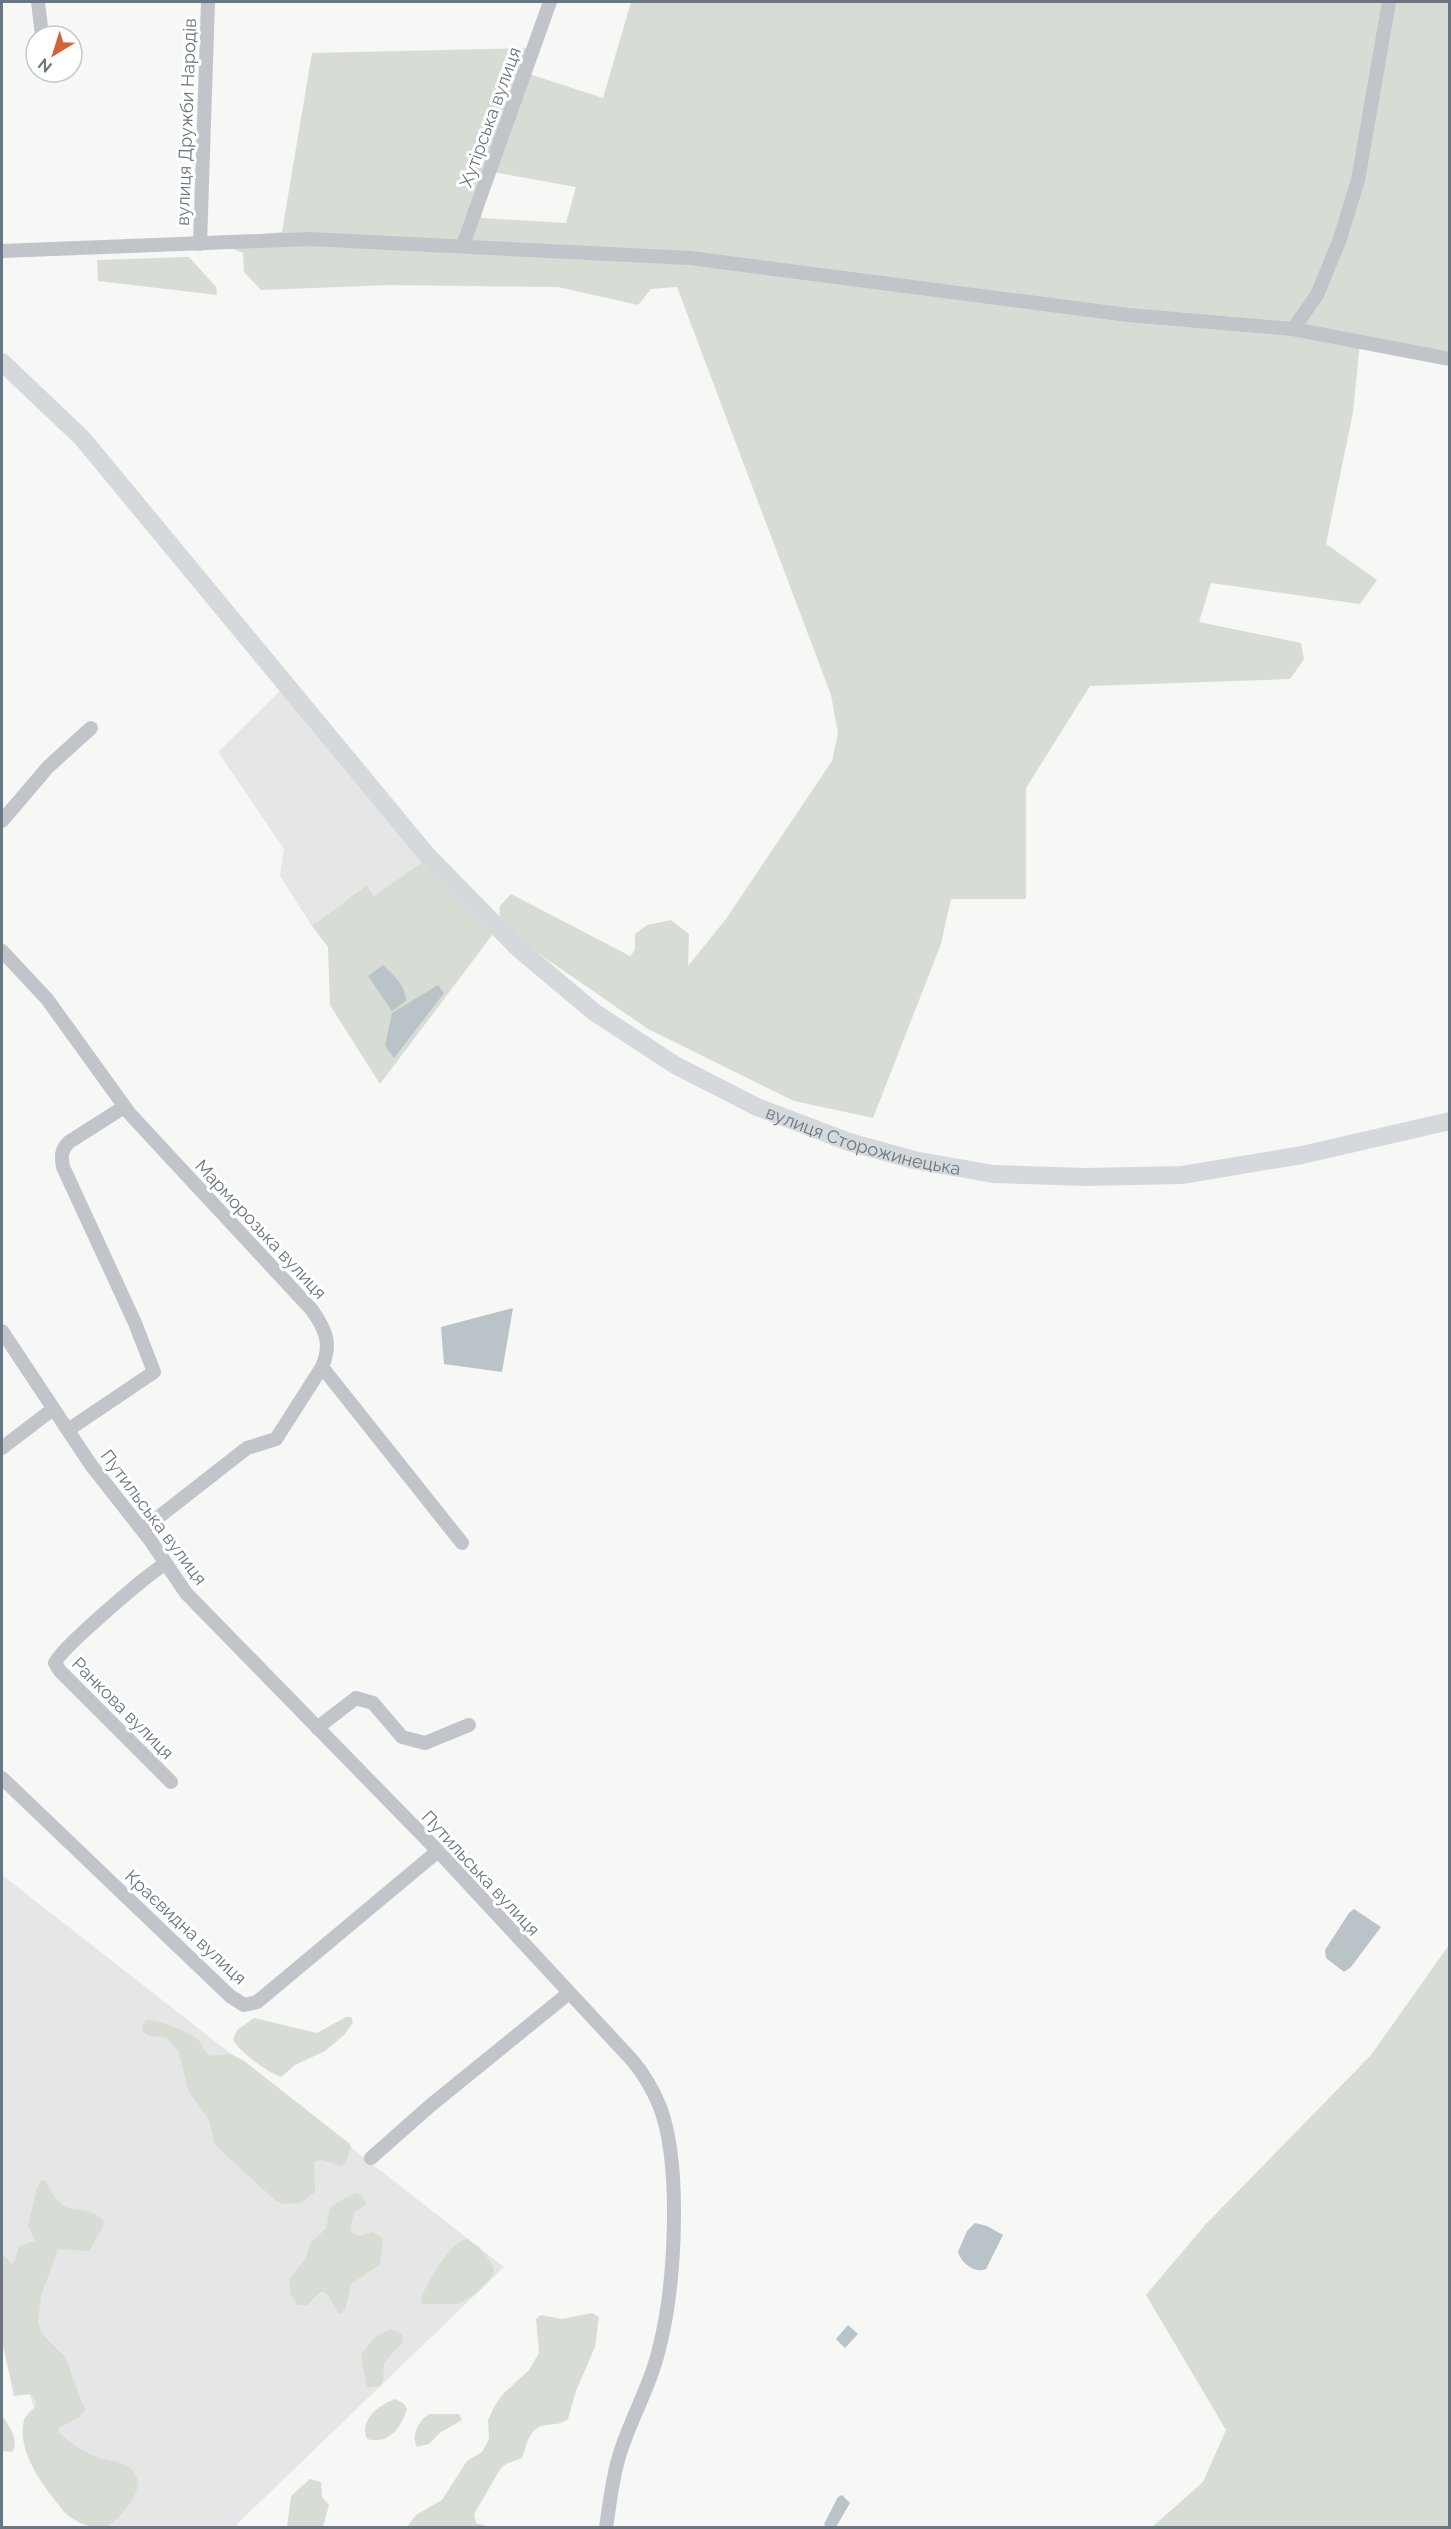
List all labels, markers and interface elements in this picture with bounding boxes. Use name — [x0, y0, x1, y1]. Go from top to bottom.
street label: вулиця Дружби Народів — [172, 18, 200, 226]
north arrow — [24, 24, 84, 84]
street label: Хутірська вулиця — [455, 44, 525, 190]
text: N — [34, 54, 56, 77]
street label: вулиця Сторожинецька — [763, 1101, 963, 1179]
street label: Марморозька вулиця — [191, 1155, 331, 1303]
street label: Путильська вулиця — [96, 1445, 212, 1589]
street label: Ранкова вулиця — [68, 1653, 178, 1763]
street label: Путильська вулиця — [418, 1806, 544, 1940]
street label: Краєвидна вулиця — [121, 1865, 251, 1989]

